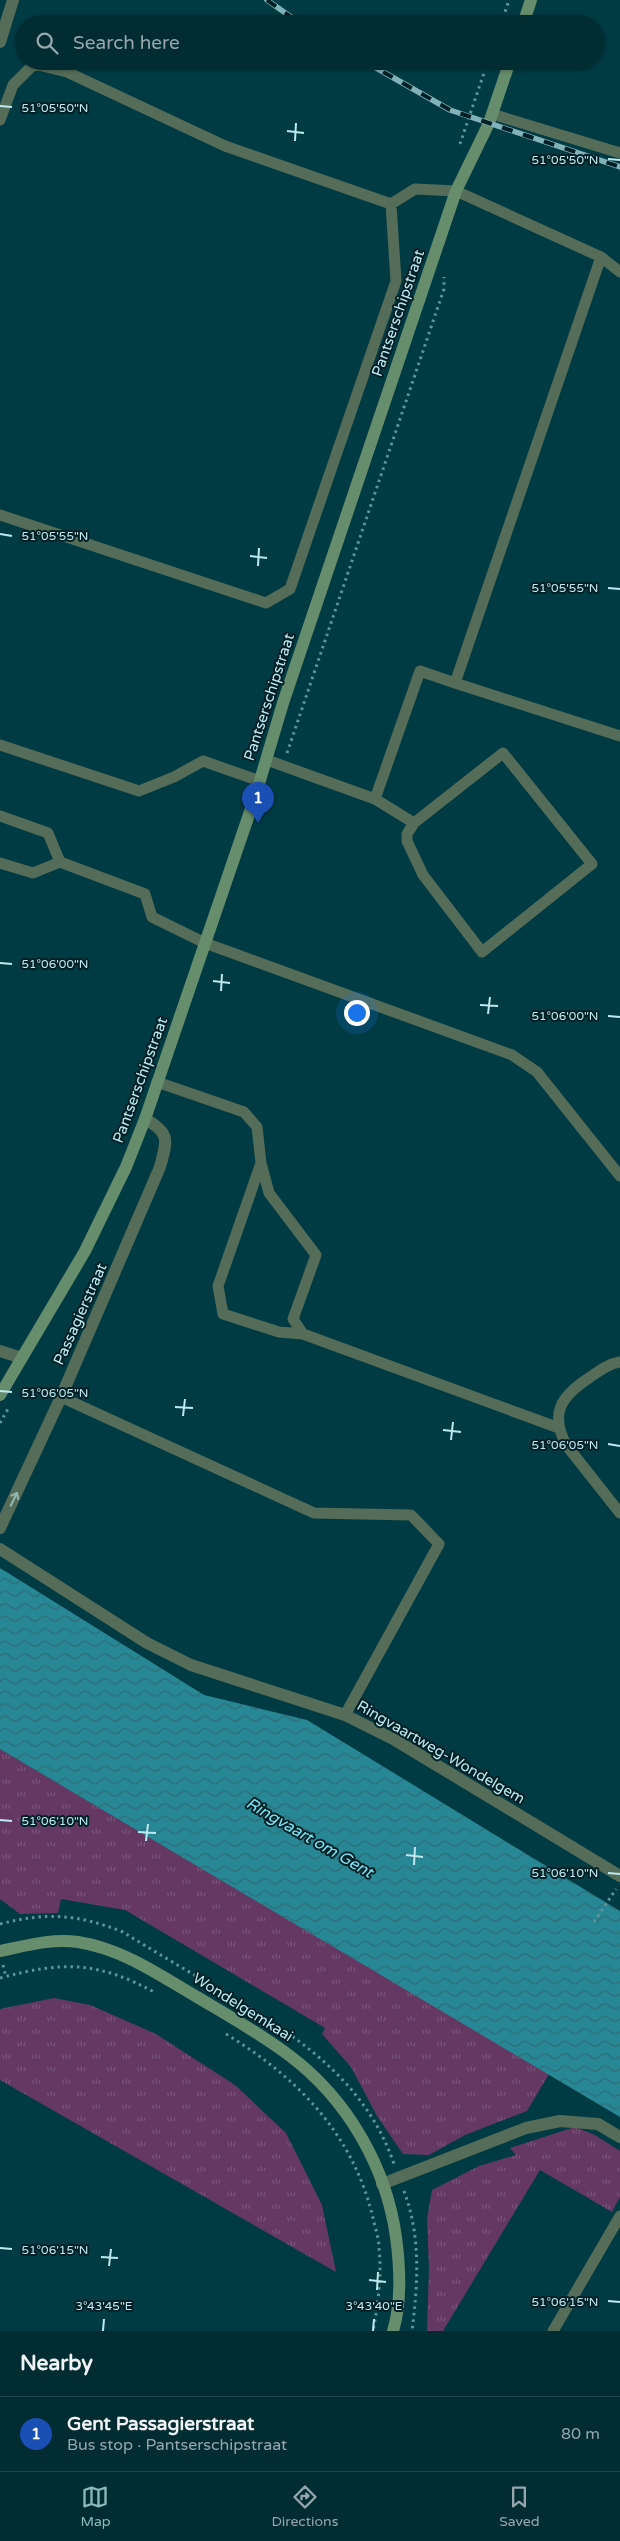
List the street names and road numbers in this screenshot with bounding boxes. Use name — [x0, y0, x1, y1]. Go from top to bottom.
street label: Pantserschipstraat — [368, 247, 428, 379]
street label: Pantserschipstraat — [240, 631, 298, 763]
street label: Pantserschipstraat — [109, 1014, 171, 1145]
street label: Passagierstraat — [50, 1260, 111, 1368]
street label: Ringvaartweg-Wondelgem — [354, 1696, 528, 1808]
street label: Wondelgemkaai — [190, 1969, 296, 2045]

